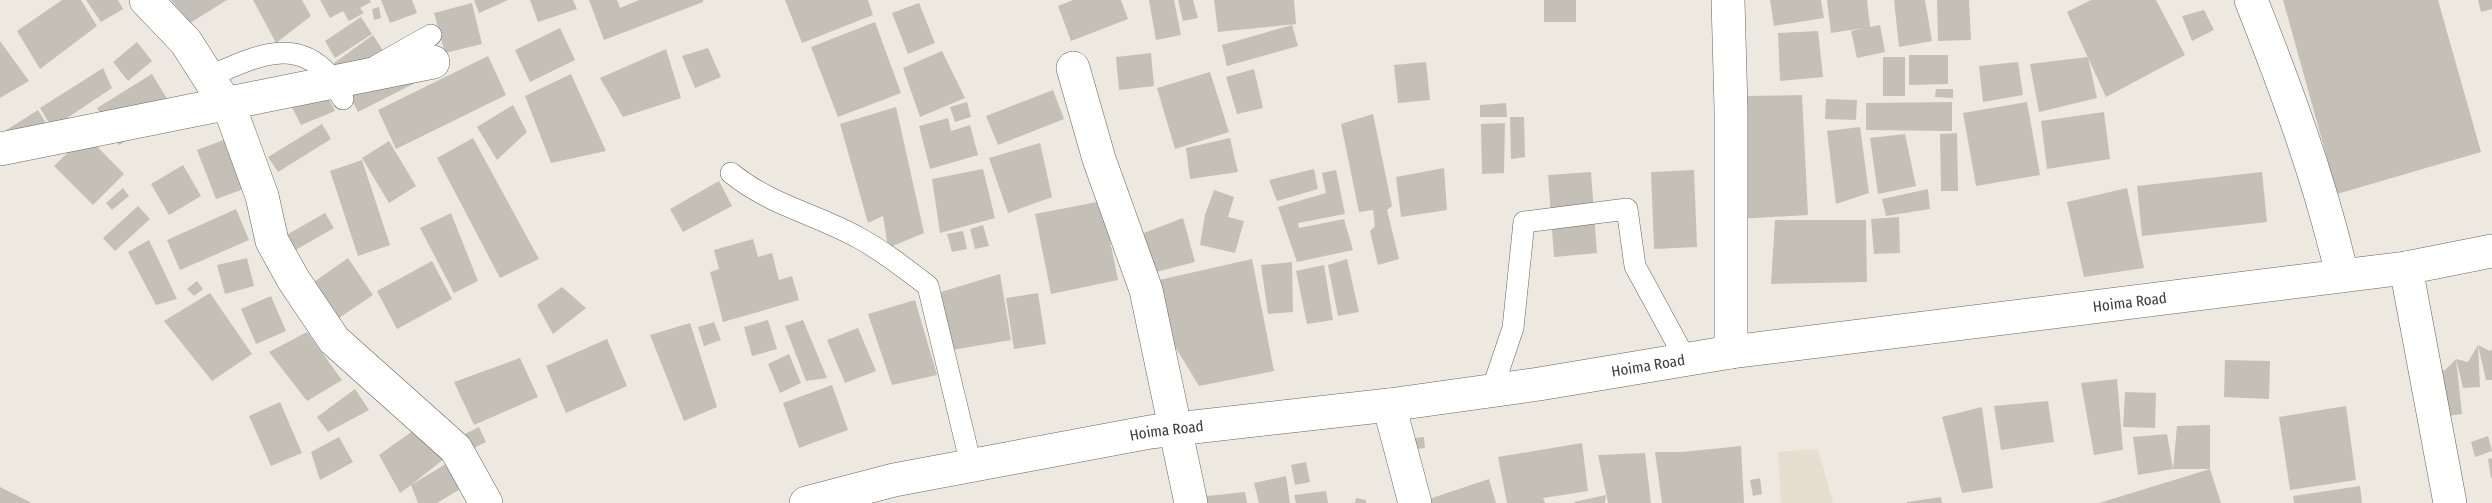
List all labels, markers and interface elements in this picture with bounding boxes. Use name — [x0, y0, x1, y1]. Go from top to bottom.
street label: Hoima Road — [2092, 289, 2168, 316]
street label: Hoima Road — [1610, 351, 1686, 381]
street label: Hoima Road — [1128, 417, 1204, 445]

